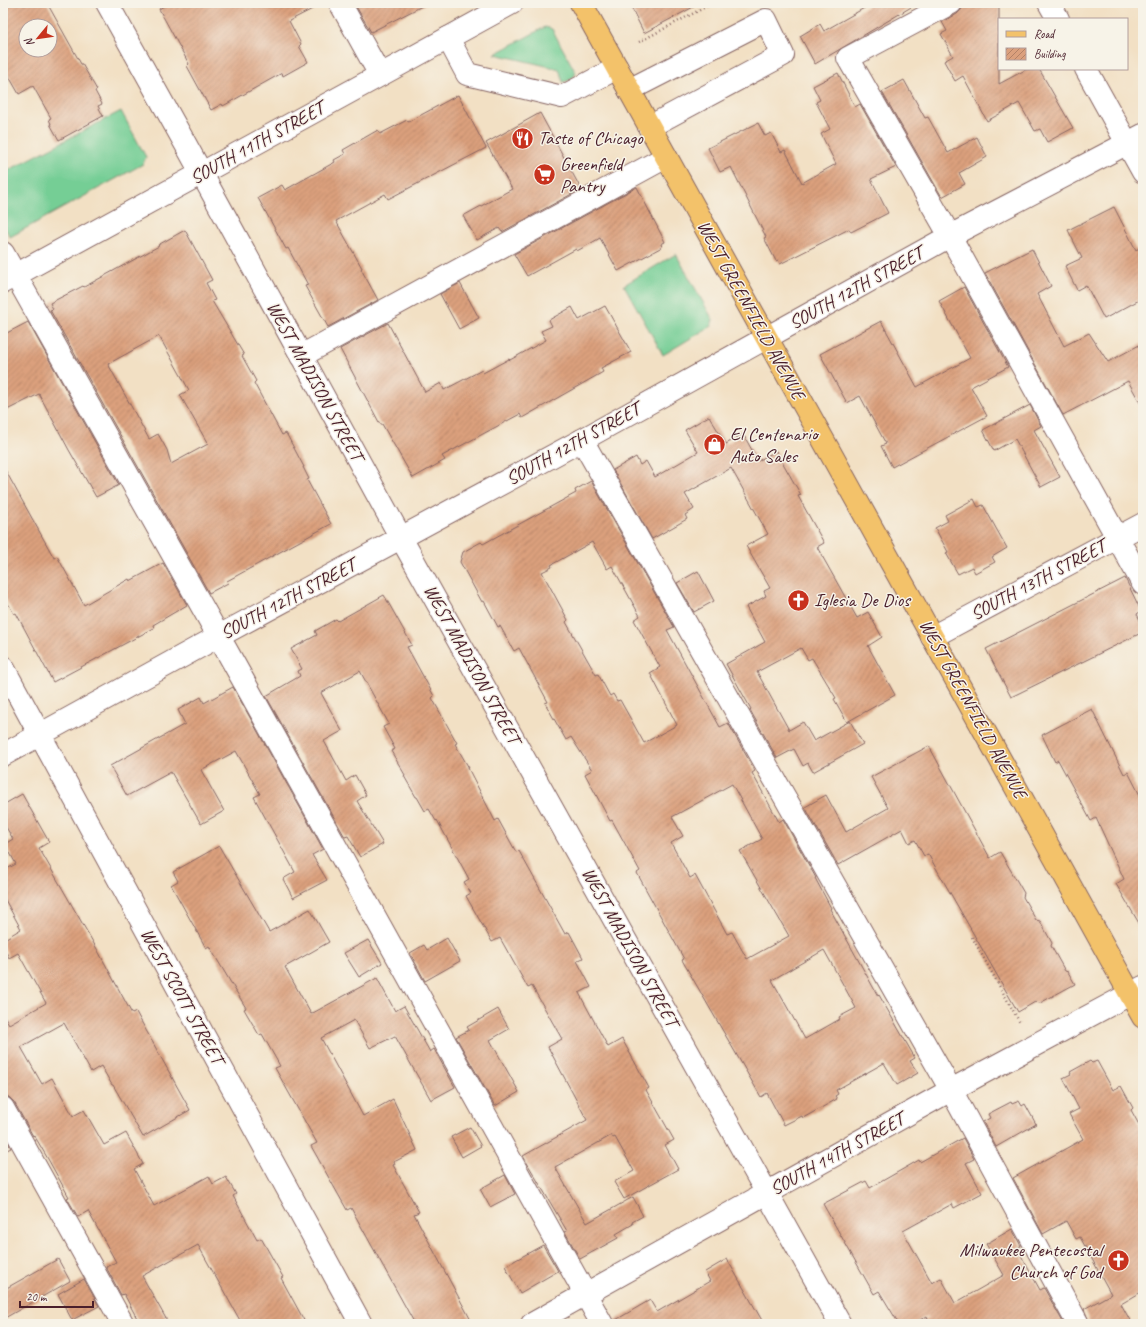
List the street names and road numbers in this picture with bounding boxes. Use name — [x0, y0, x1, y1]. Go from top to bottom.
street label: SOUTH 11TH STREET — [186, 94, 333, 190]
street label: WEST GREENFIELD AVENUE — [692, 216, 812, 406]
street label: SOUTH 12TH STREET — [785, 239, 932, 335]
street label: WEST MADISON STREET — [261, 297, 371, 469]
street label: SOUTH 12TH STREET — [502, 395, 649, 491]
street label: SOUTH 13TH STREET — [966, 532, 1114, 626]
street label: SOUTH 12TH STREET — [216, 551, 364, 645]
street label: WEST MADISON STREET — [418, 580, 528, 752]
street label: WEST GREENFIELD AVENUE — [914, 615, 1034, 805]
street label: WEST MADISON STREET — [576, 863, 686, 1035]
street label: WEST SCOTT STREET — [135, 924, 232, 1073]
street label: SOUTH 14TH STREET — [766, 1105, 913, 1201]

